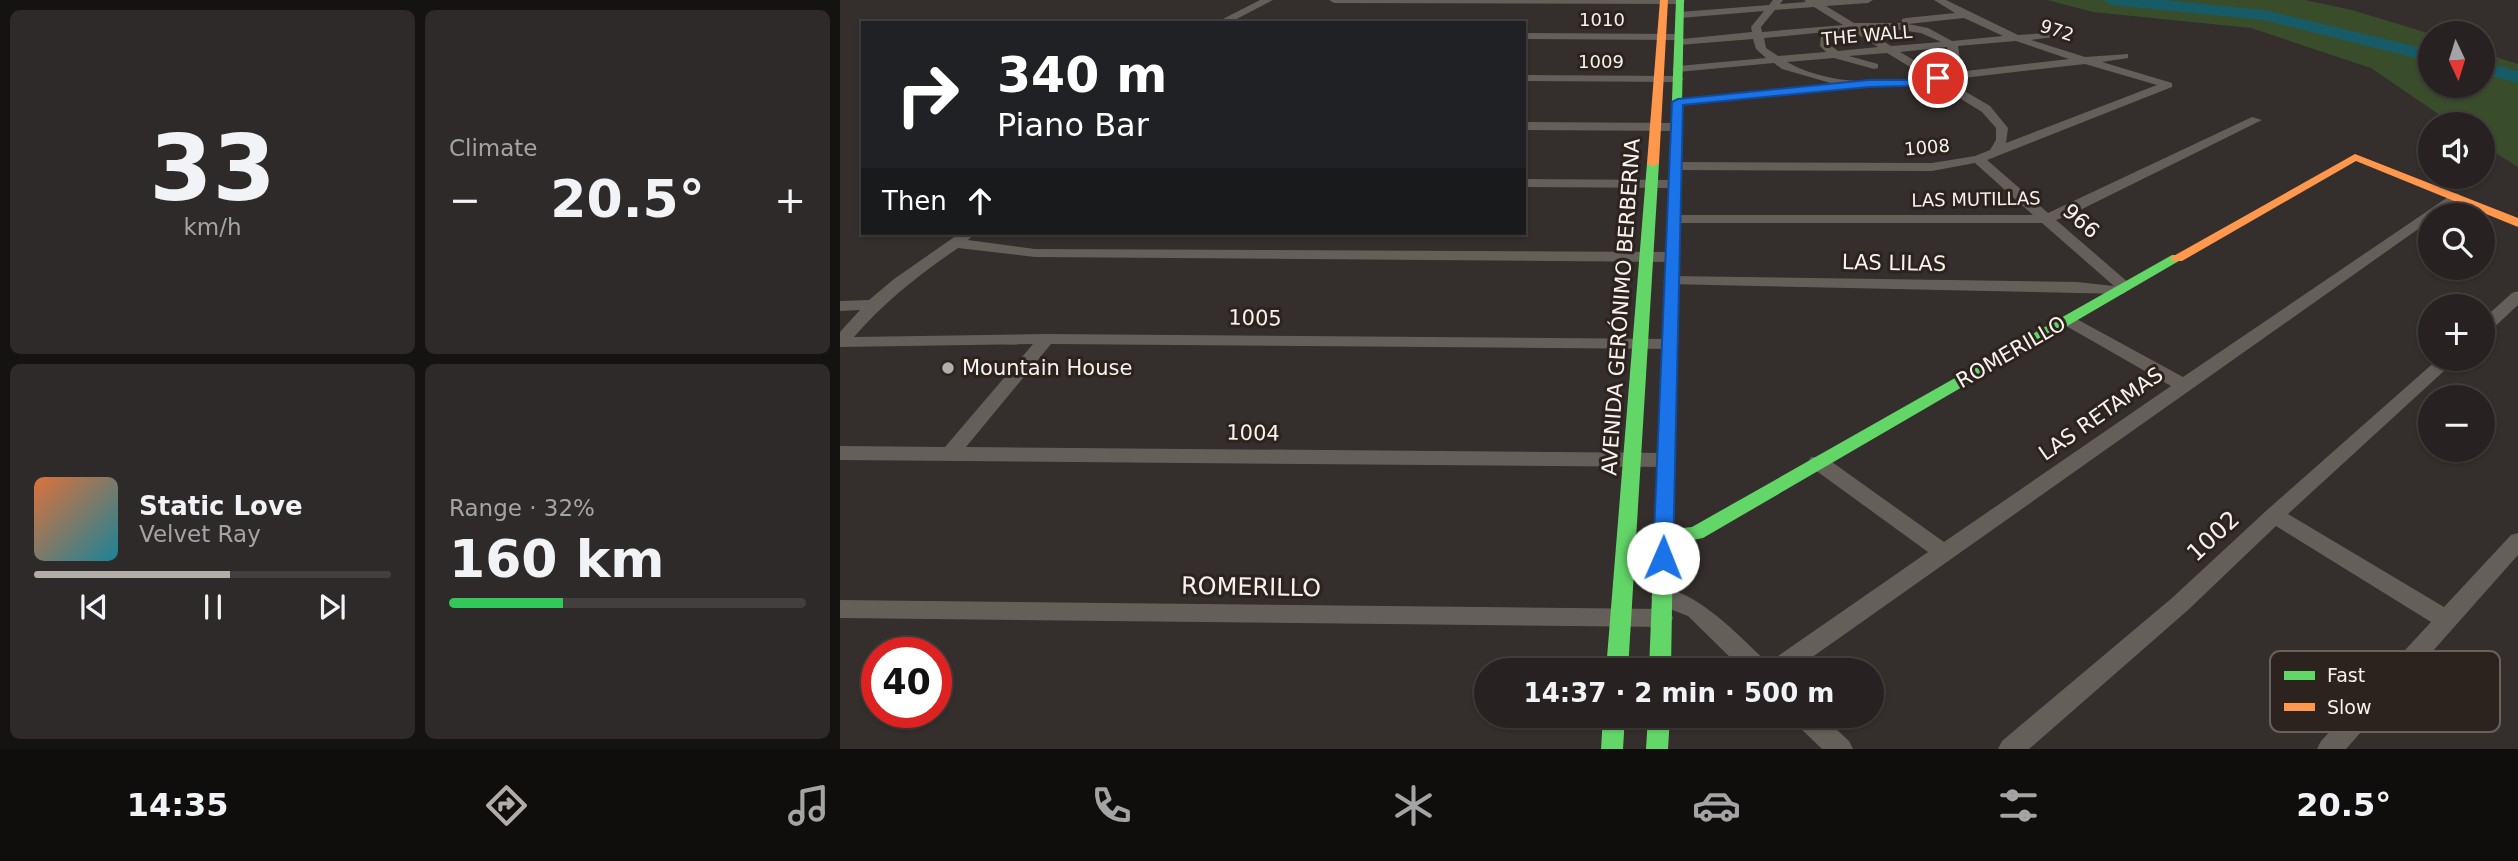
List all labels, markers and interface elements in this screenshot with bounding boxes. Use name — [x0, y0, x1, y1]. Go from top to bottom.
street label: 1010 — [1579, 9, 1625, 30]
street label: 972 — [2037, 15, 2077, 45]
street label: THE WALL — [1820, 21, 1913, 50]
north arrow — [2418, 21, 2496, 98]
map controls — [2418, 21, 2495, 462]
text: 340 m — [997, 47, 1167, 104]
pin — [1908, 48, 1968, 108]
icon: right — [882, 49, 973, 140]
street label: 1009 — [1578, 51, 1624, 72]
icon: arrive — [1919, 59, 1957, 97]
text: Piano Bar — [997, 106, 1149, 144]
button: sound — [2418, 112, 2495, 189]
text: 33 — [149, 116, 276, 221]
text: Climate — [449, 135, 538, 161]
street label: 1008 — [1903, 135, 1951, 159]
street label: AVENIDA GERÓNIMO BERBERNA — [1596, 137, 1645, 476]
text: 20.5° — [550, 169, 705, 229]
text: − — [449, 178, 481, 222]
text: + — [774, 178, 806, 222]
icon: ahead — [961, 182, 999, 220]
text: Then — [882, 186, 947, 216]
street label: LAS MUTILLAS — [1911, 187, 2041, 211]
street label: 966 — [2058, 199, 2104, 243]
button: search — [2418, 203, 2495, 280]
text: km/h — [183, 214, 242, 240]
street label: LAS LILAS — [1842, 250, 1946, 276]
button: + — [2418, 294, 2495, 371]
street label: 1005 — [1228, 306, 1282, 330]
street label: ROMERILLO — [1952, 311, 2070, 393]
place label: Mountain House — [962, 356, 1132, 380]
marker: Mountain House — [940, 360, 956, 376]
street label: LAS RETAMAS — [2034, 362, 2168, 466]
button: − — [2418, 385, 2495, 462]
street label: 1004 — [1226, 421, 1280, 445]
text: Static Love — [139, 491, 303, 521]
text: Range · 32% — [449, 495, 595, 521]
street label: 1002 — [2181, 505, 2245, 567]
text: Velvet Ray — [139, 521, 261, 547]
position arrow — [1626, 521, 1700, 595]
text: 160 km — [449, 529, 664, 589]
street label: ROMERILLO — [1181, 572, 1321, 602]
icon: previous — [75, 588, 113, 626]
icon: pause — [194, 588, 232, 626]
icon: next — [313, 588, 351, 626]
speed limit sign: 40 — [861, 637, 952, 728]
legend — [2270, 651, 2500, 732]
text: Fast — [2327, 664, 2365, 686]
text: 14:37 · 2 min · 500 m — [1524, 678, 1834, 708]
text: Slow — [2327, 696, 2372, 718]
icon: directions — [482, 781, 531, 830]
icon: music — [784, 781, 833, 830]
icon: phone — [1087, 781, 1136, 830]
icon: climate — [1389, 781, 1438, 830]
icon: car — [1692, 781, 1741, 830]
icon: filters — [1994, 781, 2043, 830]
text: 14:35 — [127, 786, 229, 824]
text: 20.5° — [2296, 786, 2391, 824]

